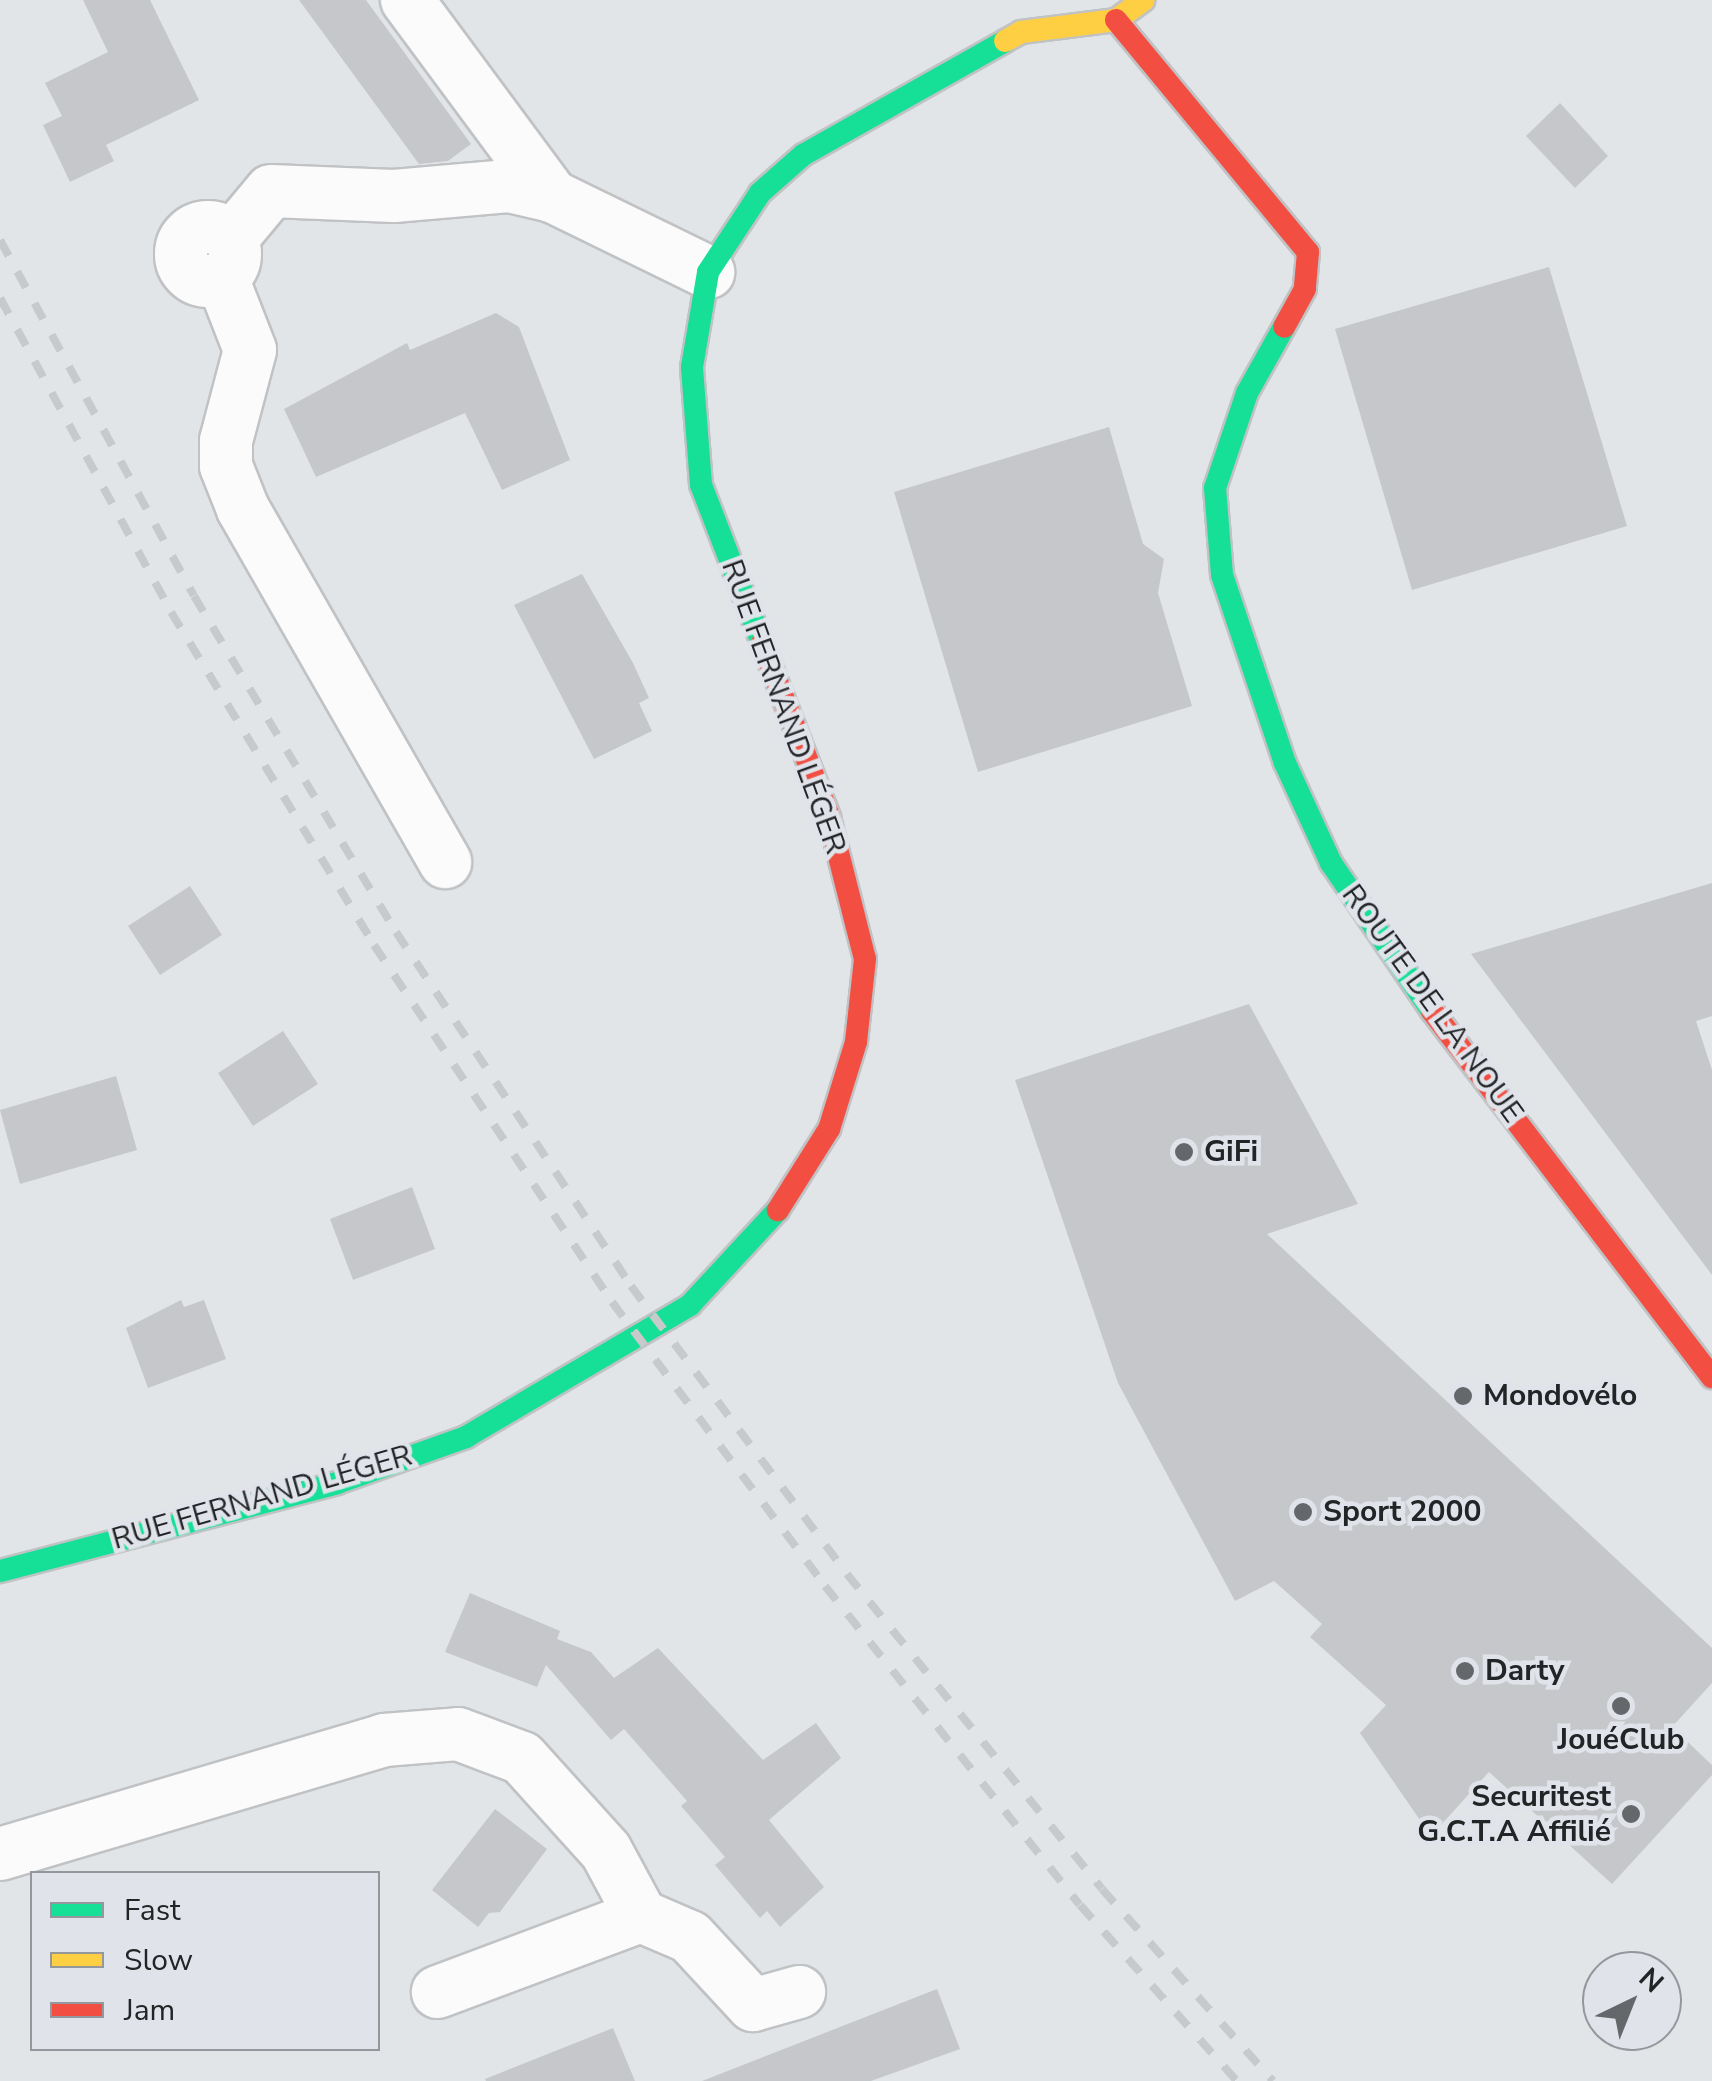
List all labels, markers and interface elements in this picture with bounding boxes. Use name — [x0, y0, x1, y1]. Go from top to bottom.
street label: RUE FERNAND LÉGER — [713, 555, 853, 859]
street label: ROUTE DE LA NOUE — [1334, 878, 1530, 1130]
place label: GiFi — [1204, 1134, 1258, 1170]
marker: GiFi — [1173, 1141, 1195, 1163]
place label: Mondovélo — [1483, 1378, 1637, 1414]
marker: Mondovélo — [1452, 1385, 1474, 1407]
street label: RUE FERNAND LÉGER — [108, 1438, 416, 1558]
place label: Sport 2000 — [1323, 1494, 1481, 1530]
marker: Sport 2000 — [1292, 1501, 1314, 1523]
place label: Darty — [1485, 1653, 1564, 1689]
marker: Darty — [1454, 1660, 1476, 1682]
marker: JouéClub — [1610, 1695, 1632, 1717]
place label: JouéClub — [1558, 1722, 1684, 1758]
place label: Securitest G.C.T.A Affilié — [1417, 1779, 1611, 1850]
marker: Securitest G.C.T.A Affilié — [1620, 1803, 1642, 1825]
legend — [30, 1871, 380, 2051]
text: Fast — [124, 1890, 181, 1931]
text: Slow — [124, 1940, 193, 1981]
north arrow — [1582, 1951, 1682, 2051]
text: N — [1630, 1959, 1672, 2002]
text: Jam — [124, 1990, 175, 2031]

